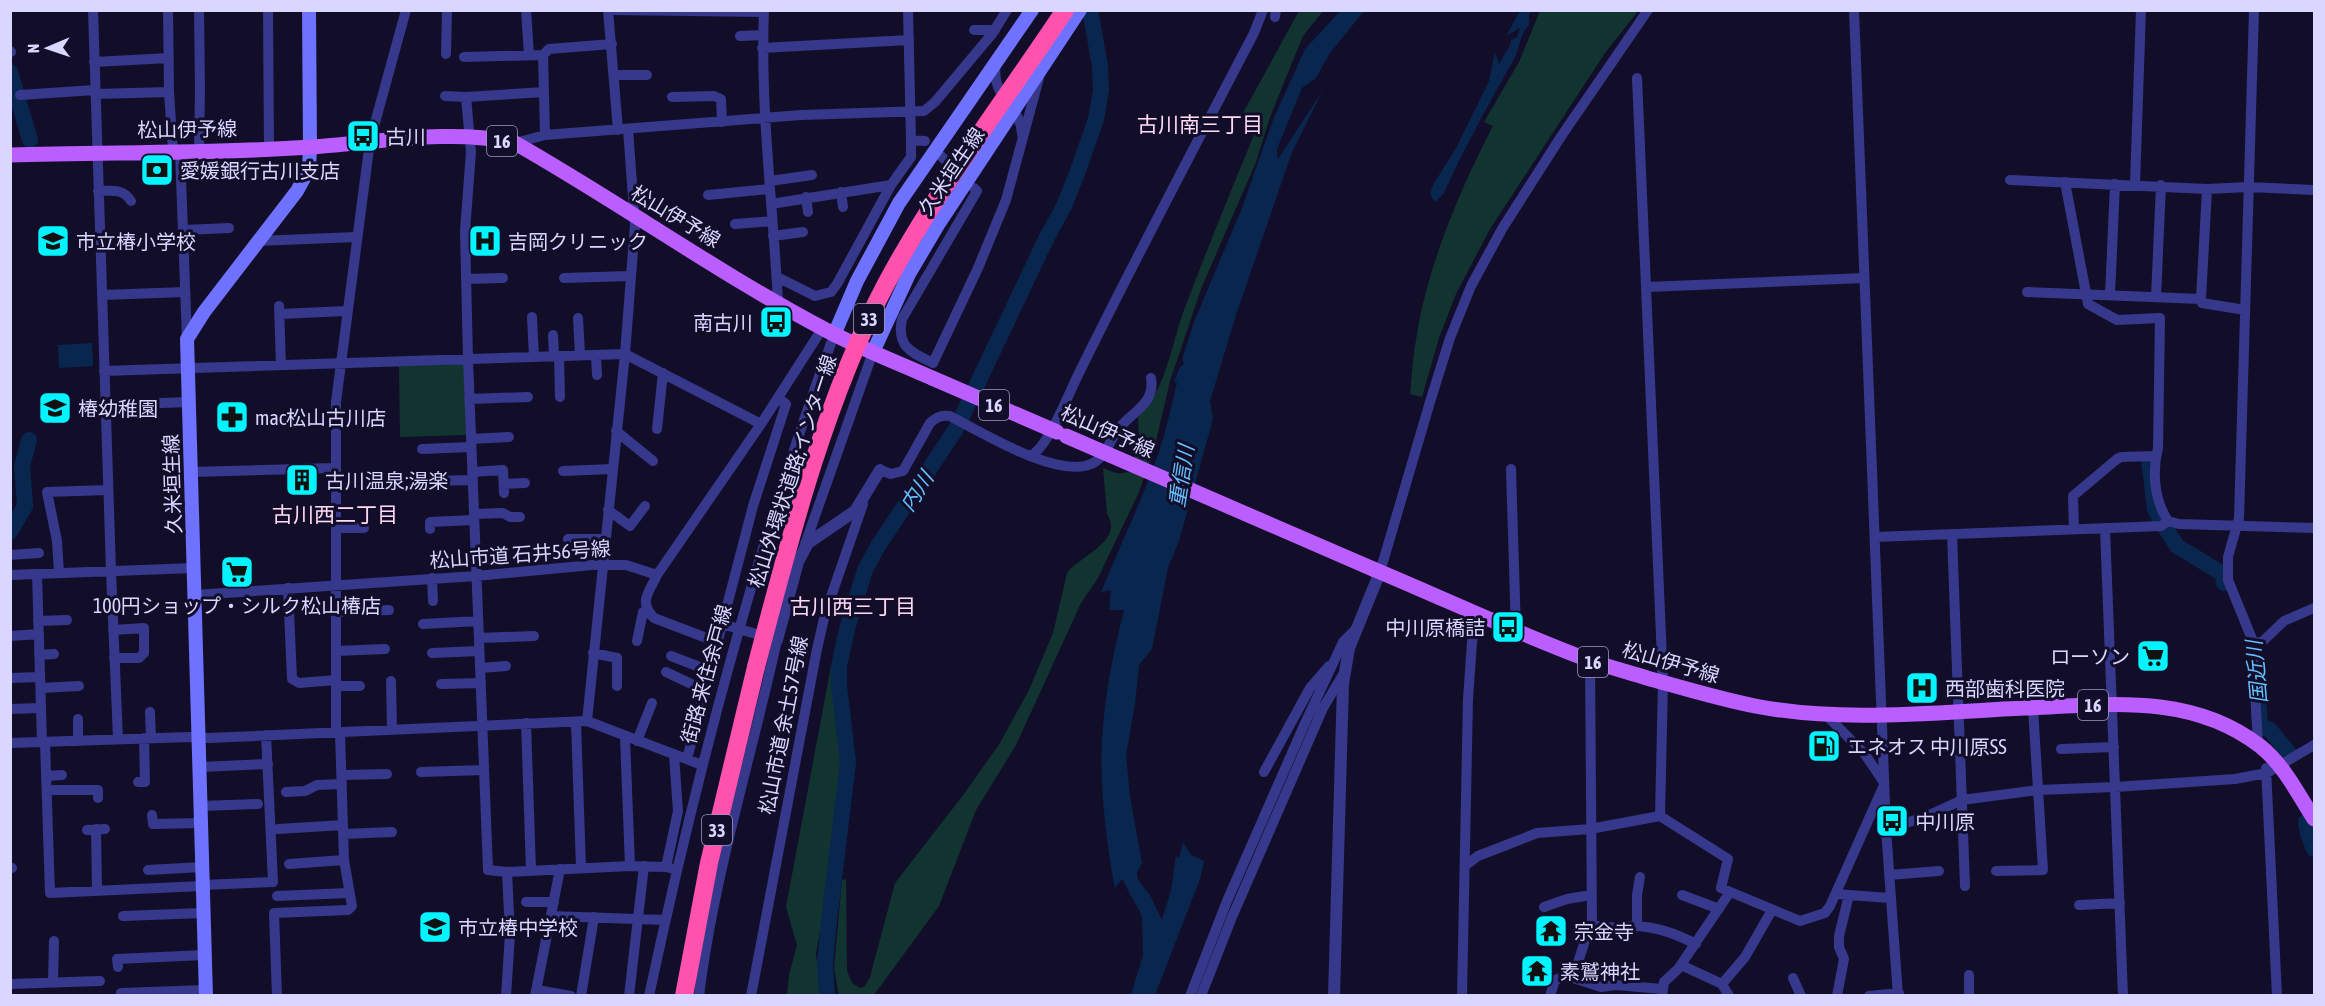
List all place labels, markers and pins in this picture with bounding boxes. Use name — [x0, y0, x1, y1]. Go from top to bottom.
bus stop icon: 古川 — [345, 118, 381, 154]
place label: 古川 — [386, 125, 426, 148]
bank icon: 愛媛銀行古川支店 — [139, 152, 175, 188]
place label: 愛媛銀行古川支店 — [180, 159, 340, 182]
school or university icon: 市立椿小学校 — [35, 223, 71, 259]
hospital icon: 吉岡クリニック — [467, 223, 503, 259]
place label: 市立椿小学校 — [76, 230, 196, 253]
place label: 吉岡クリニック — [508, 230, 648, 253]
bus stop icon: 南古川 — [758, 304, 794, 340]
place label: 南古川 — [693, 311, 753, 334]
school or university icon: 椿幼稚園 — [37, 390, 73, 426]
place label: 椿幼稚園 — [78, 397, 158, 420]
pharmacy icon: mac松山古川店 — [214, 399, 250, 435]
place label: mac松山古川店 — [255, 406, 386, 429]
building icon: 古川温泉;湯楽 — [284, 462, 320, 498]
place label: 古川温泉;湯楽 — [325, 469, 449, 492]
supermarket icon: 100円ショップ・シルク松山椿店 — [219, 554, 255, 590]
place label: 100円ショップ・シルク松山椿店 — [93, 594, 381, 617]
bus stop icon: 中川原橋詰 — [1490, 609, 1526, 645]
place label: 中川原橋詰 — [1385, 616, 1485, 639]
supermarket icon: ローソン — [2135, 638, 2171, 674]
place label: ローソン — [2050, 645, 2130, 668]
hospital icon: 西部歯科医院 — [1904, 670, 1940, 706]
place label: 西部歯科医院 — [1945, 677, 2065, 700]
fuel station icon: エネオス 中川原SS — [1806, 728, 1842, 764]
place label: エネオス 中川原SS — [1847, 735, 2007, 758]
bus stop icon: 中川原 — [1874, 803, 1910, 839]
place label: 中川原 — [1915, 810, 1975, 833]
school or university icon: 市立椿中学校 — [417, 909, 453, 945]
temple icon: 宗金寺 — [1533, 913, 1569, 949]
place label: 市立椿中学校 — [458, 916, 578, 939]
place label: 宗金寺 — [1574, 920, 1634, 943]
temple icon: 素鷲神社 — [1519, 953, 1555, 989]
place label: 素鷲神社 — [1560, 960, 1640, 983]

